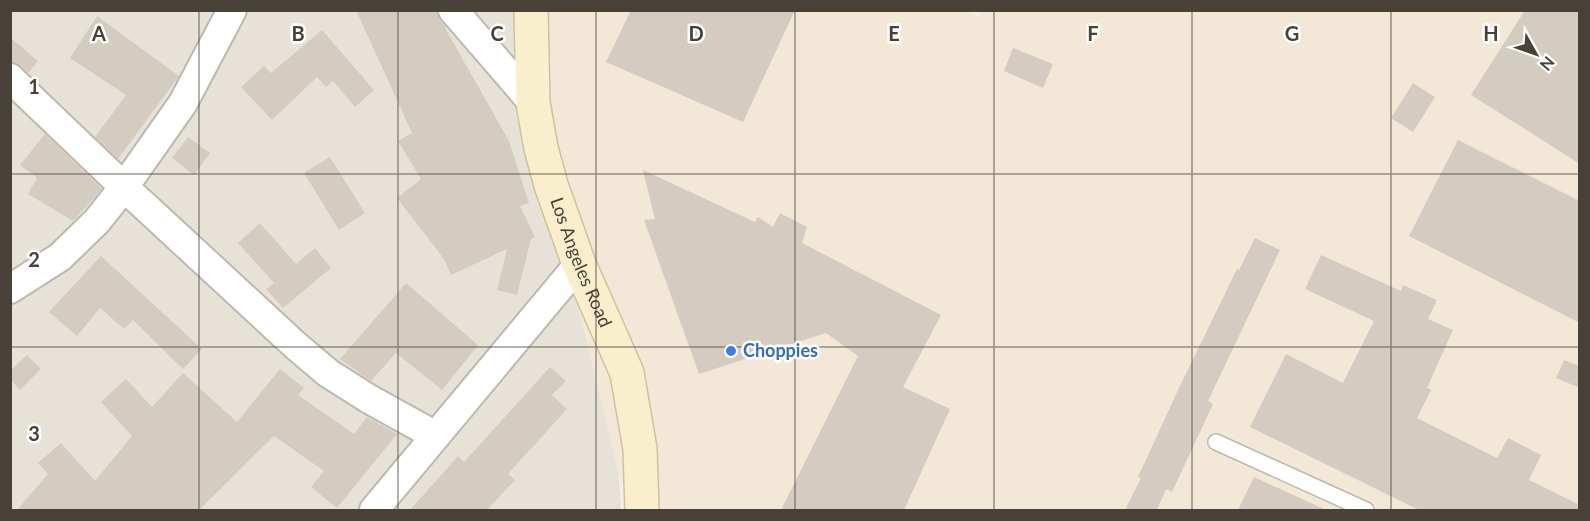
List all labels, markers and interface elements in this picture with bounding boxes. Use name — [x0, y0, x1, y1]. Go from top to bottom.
text: A — [91, 21, 106, 45]
text: B — [291, 21, 305, 45]
text: C — [490, 21, 504, 45]
text: D — [688, 21, 704, 45]
text: E — [888, 21, 900, 45]
text: F — [1087, 21, 1099, 45]
text: G — [1285, 21, 1299, 45]
text: H — [1483, 21, 1499, 45]
north arrow — [1506, 24, 1566, 84]
text: N — [1537, 53, 1559, 75]
text: 1 — [28, 74, 40, 98]
street label: Los Angeles Road — [546, 194, 617, 330]
text: 2 — [28, 247, 40, 271]
place label: Choppies — [743, 339, 818, 361]
marker: Choppies — [724, 344, 738, 358]
text: 3 — [28, 421, 40, 445]

